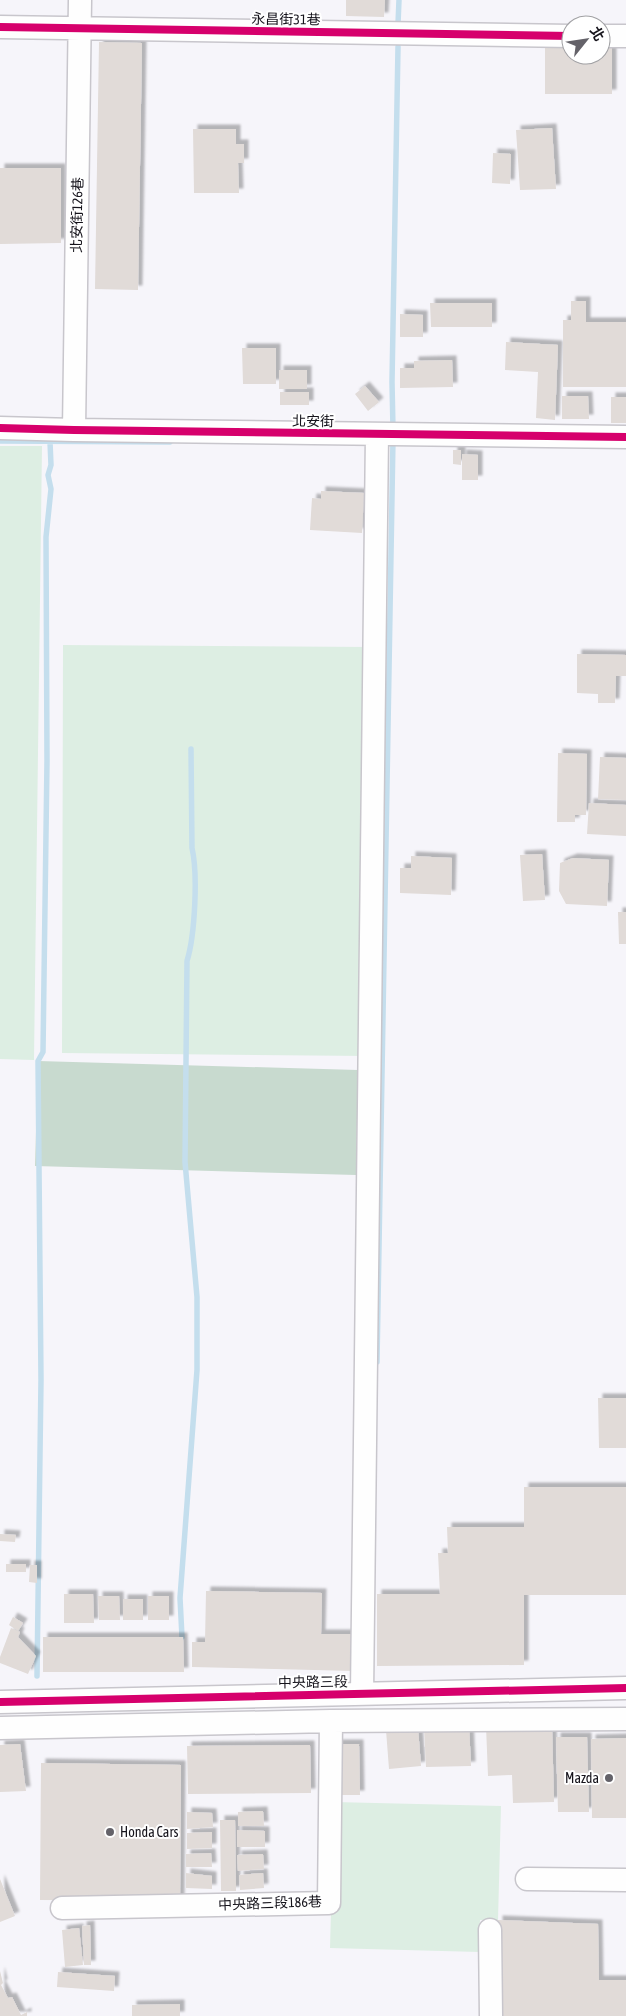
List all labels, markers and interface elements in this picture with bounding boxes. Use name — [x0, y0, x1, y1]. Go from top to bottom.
street label: 永昌街31巷 — [251, 10, 321, 28]
north arrow — [561, 15, 611, 65]
text: 北 — [587, 23, 608, 44]
street label: 北安街126巷 — [68, 177, 86, 253]
street label: 北安街 — [292, 413, 334, 429]
street label: 中央路三段 — [278, 1673, 348, 1691]
place label: Mazda — [565, 1770, 599, 1786]
marker: Mazda — [603, 1772, 615, 1784]
place label: Honda Cars — [120, 1824, 179, 1840]
marker: Honda Cars — [104, 1826, 116, 1838]
street label: 中央路三段186巷 — [218, 1893, 322, 1913]

